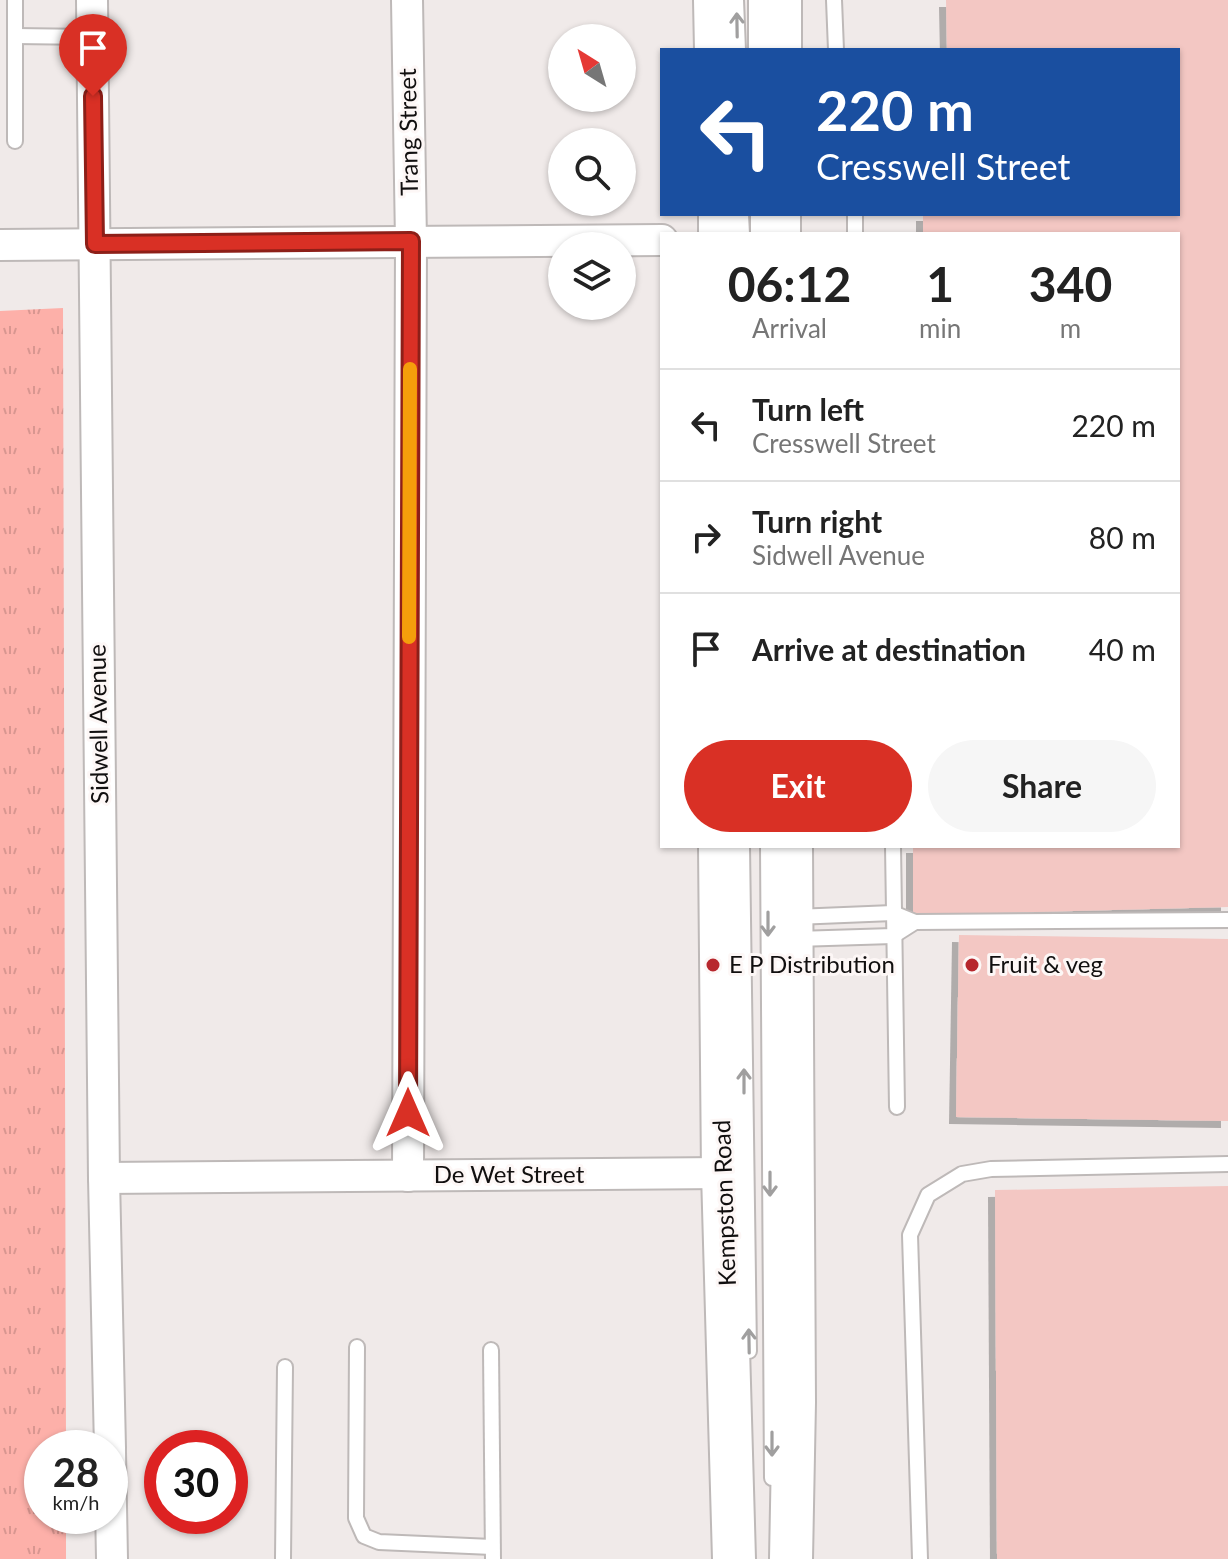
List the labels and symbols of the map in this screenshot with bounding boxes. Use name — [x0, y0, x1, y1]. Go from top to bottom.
one-way arrow — [729, 12, 745, 39]
pin — [59, 14.0, 127, 96]
north arrow — [548, 24, 636, 112]
street label: Trang Street — [392, 68, 423, 196]
street label: Sidwell Avenue — [82, 644, 113, 804]
one-way arrow — [760, 910, 776, 937]
place label: E P Distribution — [729, 949, 895, 978]
place label: Fruit & veg — [988, 949, 1103, 978]
marker: E P Distribution — [704, 956, 722, 974]
marker: Fruit & veg — [963, 956, 981, 974]
one-way arrow — [736, 1068, 752, 1095]
position arrow — [366, 1071, 450, 1155]
street label: Kempston Road — [706, 1120, 741, 1287]
street label: De Wet Street — [434, 1159, 585, 1188]
one-way arrow — [762, 1170, 778, 1197]
one-way arrow — [741, 1328, 756, 1355]
speed limit sign: 30 — [144, 1430, 248, 1534]
one-way arrow — [764, 1430, 780, 1457]

